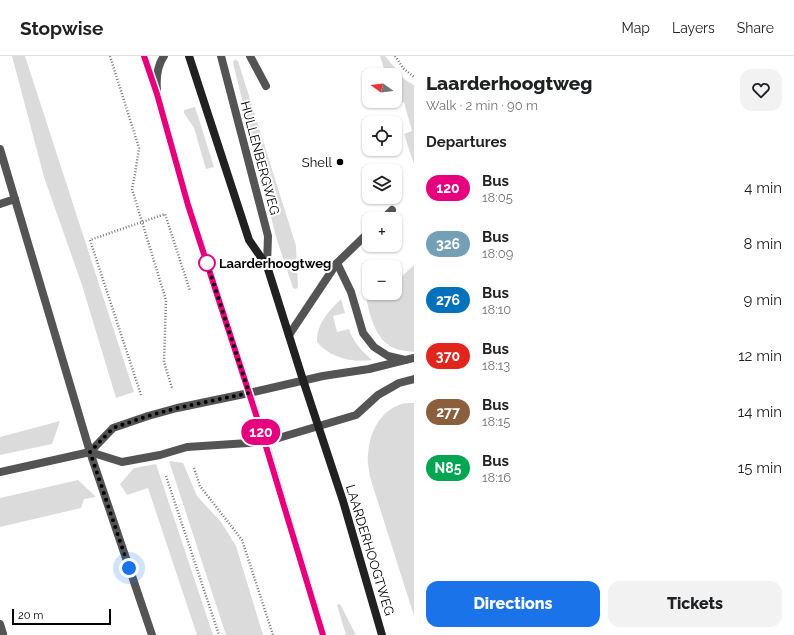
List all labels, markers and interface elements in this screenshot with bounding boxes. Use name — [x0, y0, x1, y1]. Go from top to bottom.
text: Stopwise — [20, 17, 103, 39]
text: Map — [622, 20, 650, 36]
text: Layers — [672, 20, 715, 36]
text: Share — [737, 20, 774, 36]
north arrow — [362, 68, 402, 108]
map controls — [362, 68, 402, 300]
button: heart — [740, 69, 782, 111]
text: Laarderhoogtweg — [426, 72, 592, 94]
text: Walk · 2 min · 90 m — [426, 98, 538, 113]
street label: HULLENBERGWEG — [238, 99, 282, 217]
button: locate — [362, 116, 402, 156]
text: Departures — [426, 133, 507, 151]
place label: Shell — [302, 155, 332, 170]
marker: Shell — [335, 157, 345, 167]
button: layers — [362, 164, 402, 204]
text: Bus — [482, 172, 509, 190]
text: 4 min — [744, 179, 782, 197]
text: 120 — [436, 180, 460, 196]
text: 18:05 — [482, 190, 513, 205]
button: + — [362, 212, 402, 252]
text: Bus — [482, 228, 509, 246]
text: 8 min — [743, 235, 782, 253]
text: 326 — [436, 236, 460, 252]
text: 18:09 — [482, 246, 513, 261]
marker: Laarderhoogtweg — [198, 254, 216, 272]
place label: Laarderhoogtweg — [219, 256, 331, 271]
button: − — [362, 260, 402, 300]
text: Bus — [482, 284, 509, 302]
text: 9 min — [744, 291, 782, 309]
text: 276 — [436, 292, 460, 308]
text: 18:10 — [482, 302, 511, 317]
text: Bus — [482, 340, 509, 358]
text: 12 min — [738, 347, 782, 365]
text: 370 — [436, 348, 460, 364]
text: 18:13 — [482, 358, 510, 373]
text: Bus — [482, 396, 509, 414]
text: 14 min — [738, 403, 782, 421]
text: 277 — [436, 404, 460, 420]
text: 18:15 — [482, 414, 510, 429]
line badge: 120 — [238, 419, 284, 445]
text: 120 — [249, 424, 273, 440]
text: Bus — [482, 452, 509, 470]
text: 15 min — [738, 459, 782, 477]
text: N85 — [435, 460, 461, 476]
text: 18:16 — [482, 470, 511, 485]
street label: LAARDERHOOGTWEG — [343, 483, 397, 617]
your location — [119, 558, 139, 578]
button: Directions — [426, 581, 600, 627]
button: Tickets — [608, 581, 782, 627]
scale bar — [12, 607, 111, 626]
text: 20 m — [18, 609, 43, 622]

